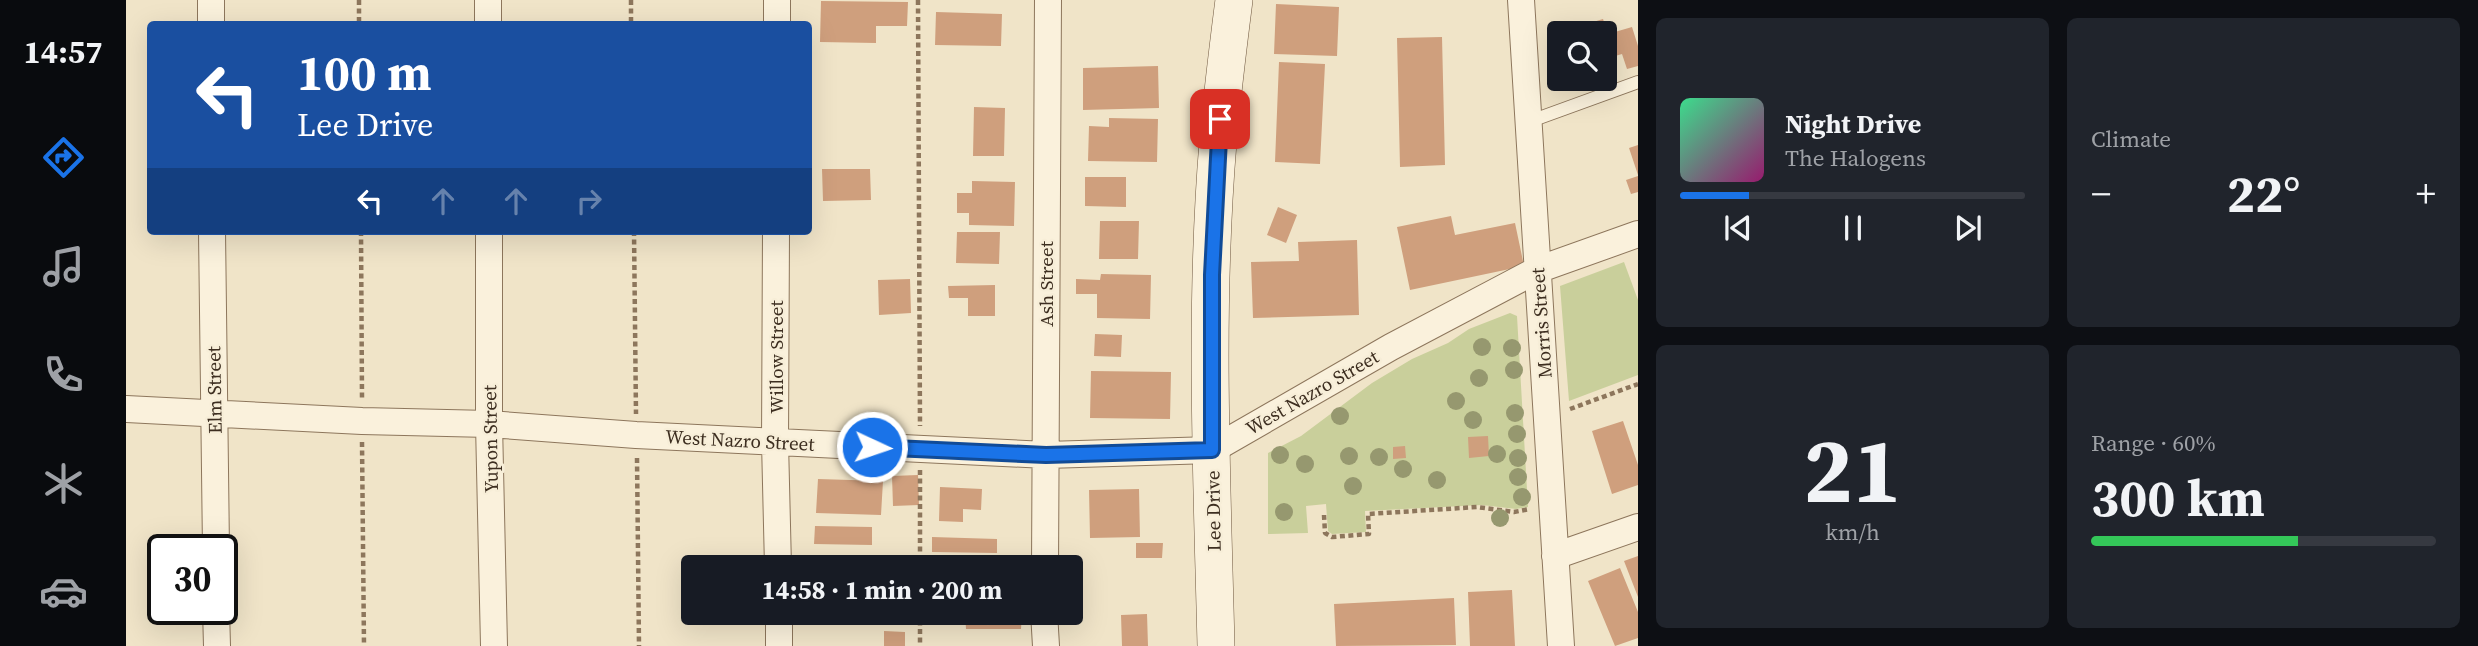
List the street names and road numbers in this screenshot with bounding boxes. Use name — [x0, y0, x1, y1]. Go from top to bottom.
street label: Ash Street — [1033, 240, 1059, 327]
street label: Morris Street — [1524, 266, 1558, 379]
street label: Willow Street — [763, 300, 789, 414]
street label: West Nazro Street — [1241, 343, 1384, 441]
street label: Elm Street — [200, 345, 228, 434]
street label: Yupon Street — [476, 384, 504, 493]
street label: West Nazro Street — [665, 423, 816, 457]
street label: Lee Drive — [1199, 470, 1227, 552]

